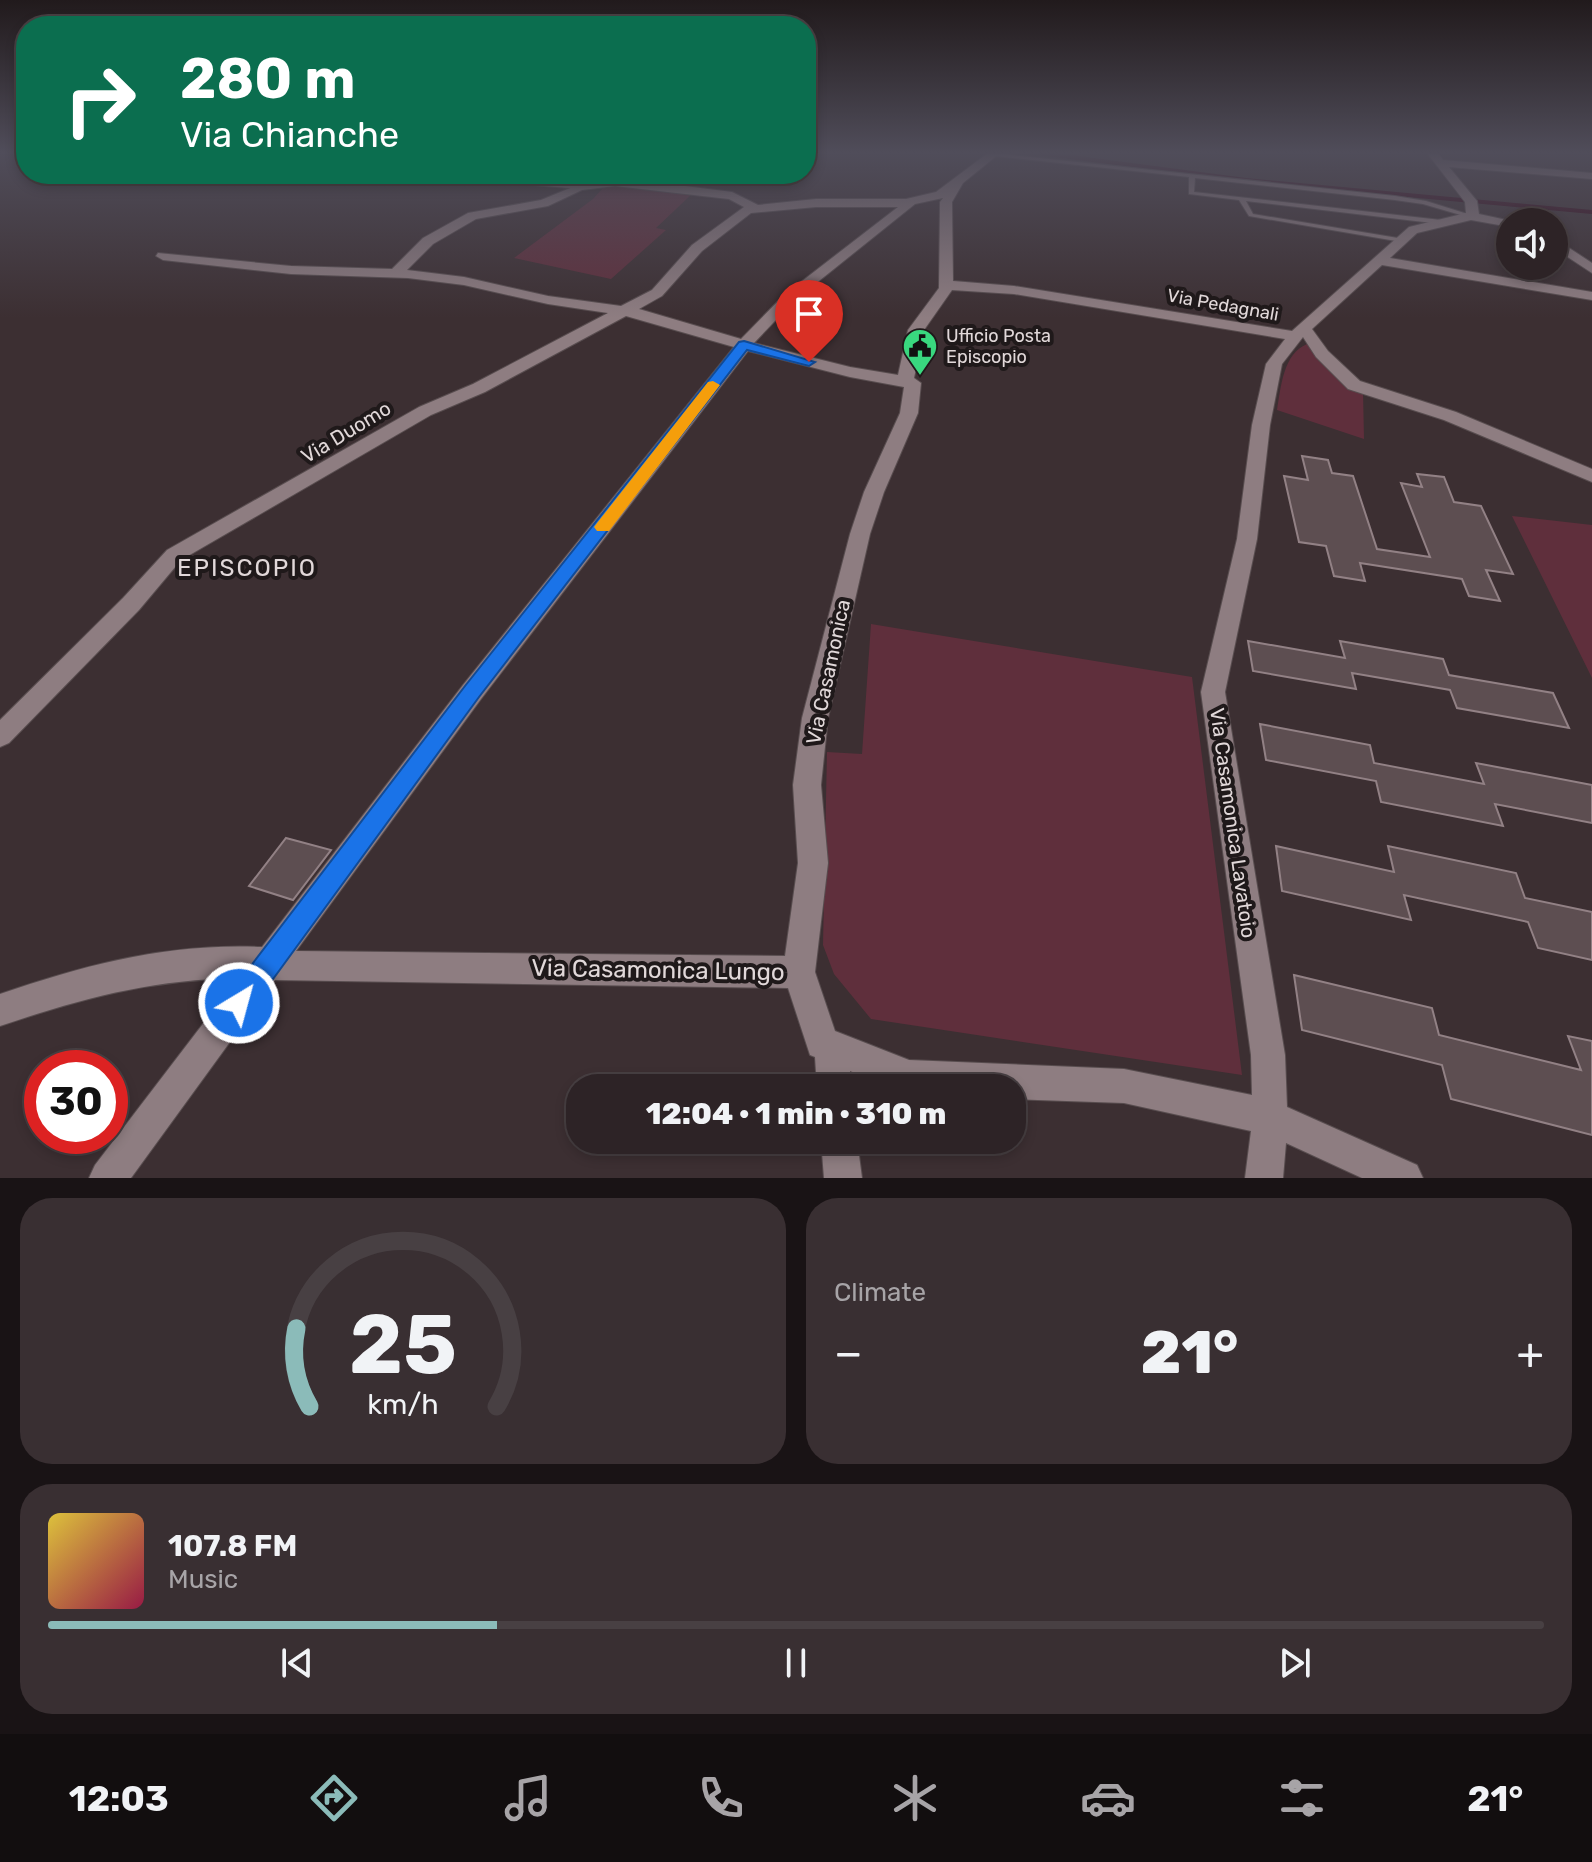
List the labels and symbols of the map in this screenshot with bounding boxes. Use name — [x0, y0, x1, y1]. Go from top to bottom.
pin — [775, 280, 843, 362]
street label: Via Pedagnali — [1165, 284, 1281, 326]
place label: Ufficio Posta Episcopio — [946, 325, 1051, 368]
public building icon: Ufficio Posta Episcopio — [901, 327, 939, 377]
street label: Via Duomo — [297, 396, 395, 468]
district label: EPISCOPIO — [177, 554, 317, 582]
street label: Via Casamonica — [801, 597, 855, 747]
street label: Via Casamonica Lavatoio — [1205, 706, 1261, 940]
street label: Via Casamonica Lungo — [531, 954, 785, 986]
position arrow — [197, 961, 281, 1045]
speed limit sign: 30 — [24, 1050, 128, 1154]

